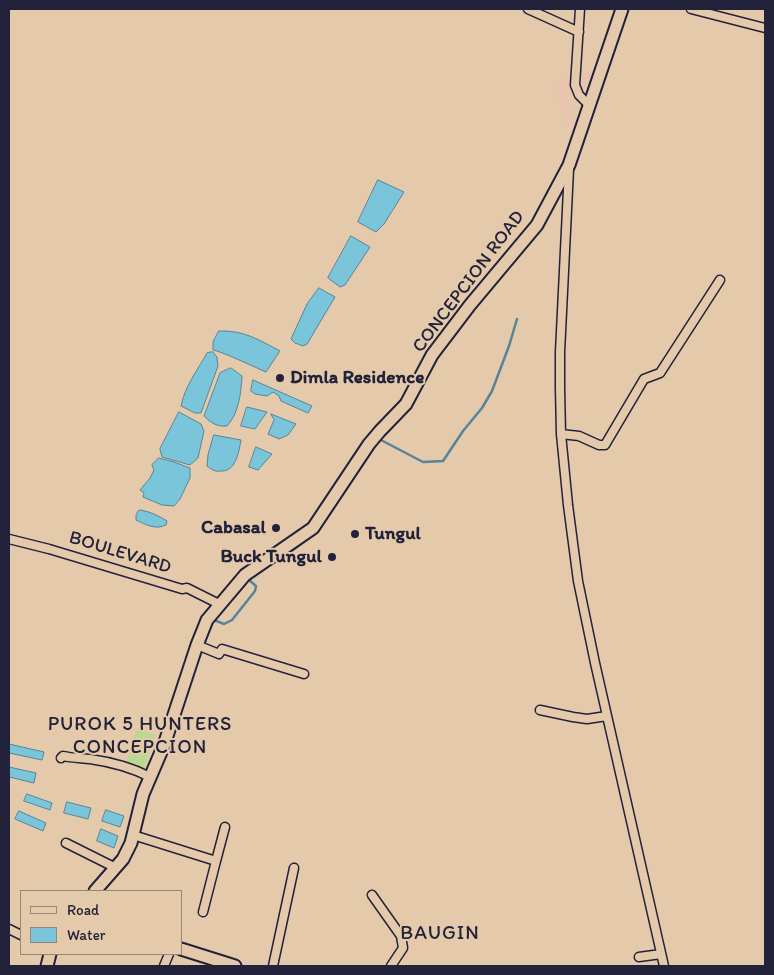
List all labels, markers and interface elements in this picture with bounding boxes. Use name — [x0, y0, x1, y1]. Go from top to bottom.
street label: CONCEPCION ROAD — [408, 206, 530, 358]
place label: Dimla Residence — [290, 367, 424, 389]
marker: Dimla Residence — [274, 372, 286, 384]
place label: Cabasal — [201, 517, 266, 539]
marker: Cabasal — [270, 522, 282, 534]
place label: Tungul — [365, 523, 421, 545]
street label: BOULEVARD — [66, 527, 174, 579]
marker: Tungul — [349, 528, 361, 540]
place label: Buck Tungul — [220, 546, 322, 568]
marker: Buck Tungul — [326, 551, 338, 563]
district label: PUROK 5 HUNTERS CONCEPCION — [46, 713, 234, 760]
legend — [20, 890, 182, 955]
text: Road — [67, 901, 99, 919]
district label: BAUGIN — [399, 922, 481, 946]
text: Water — [67, 926, 105, 944]

